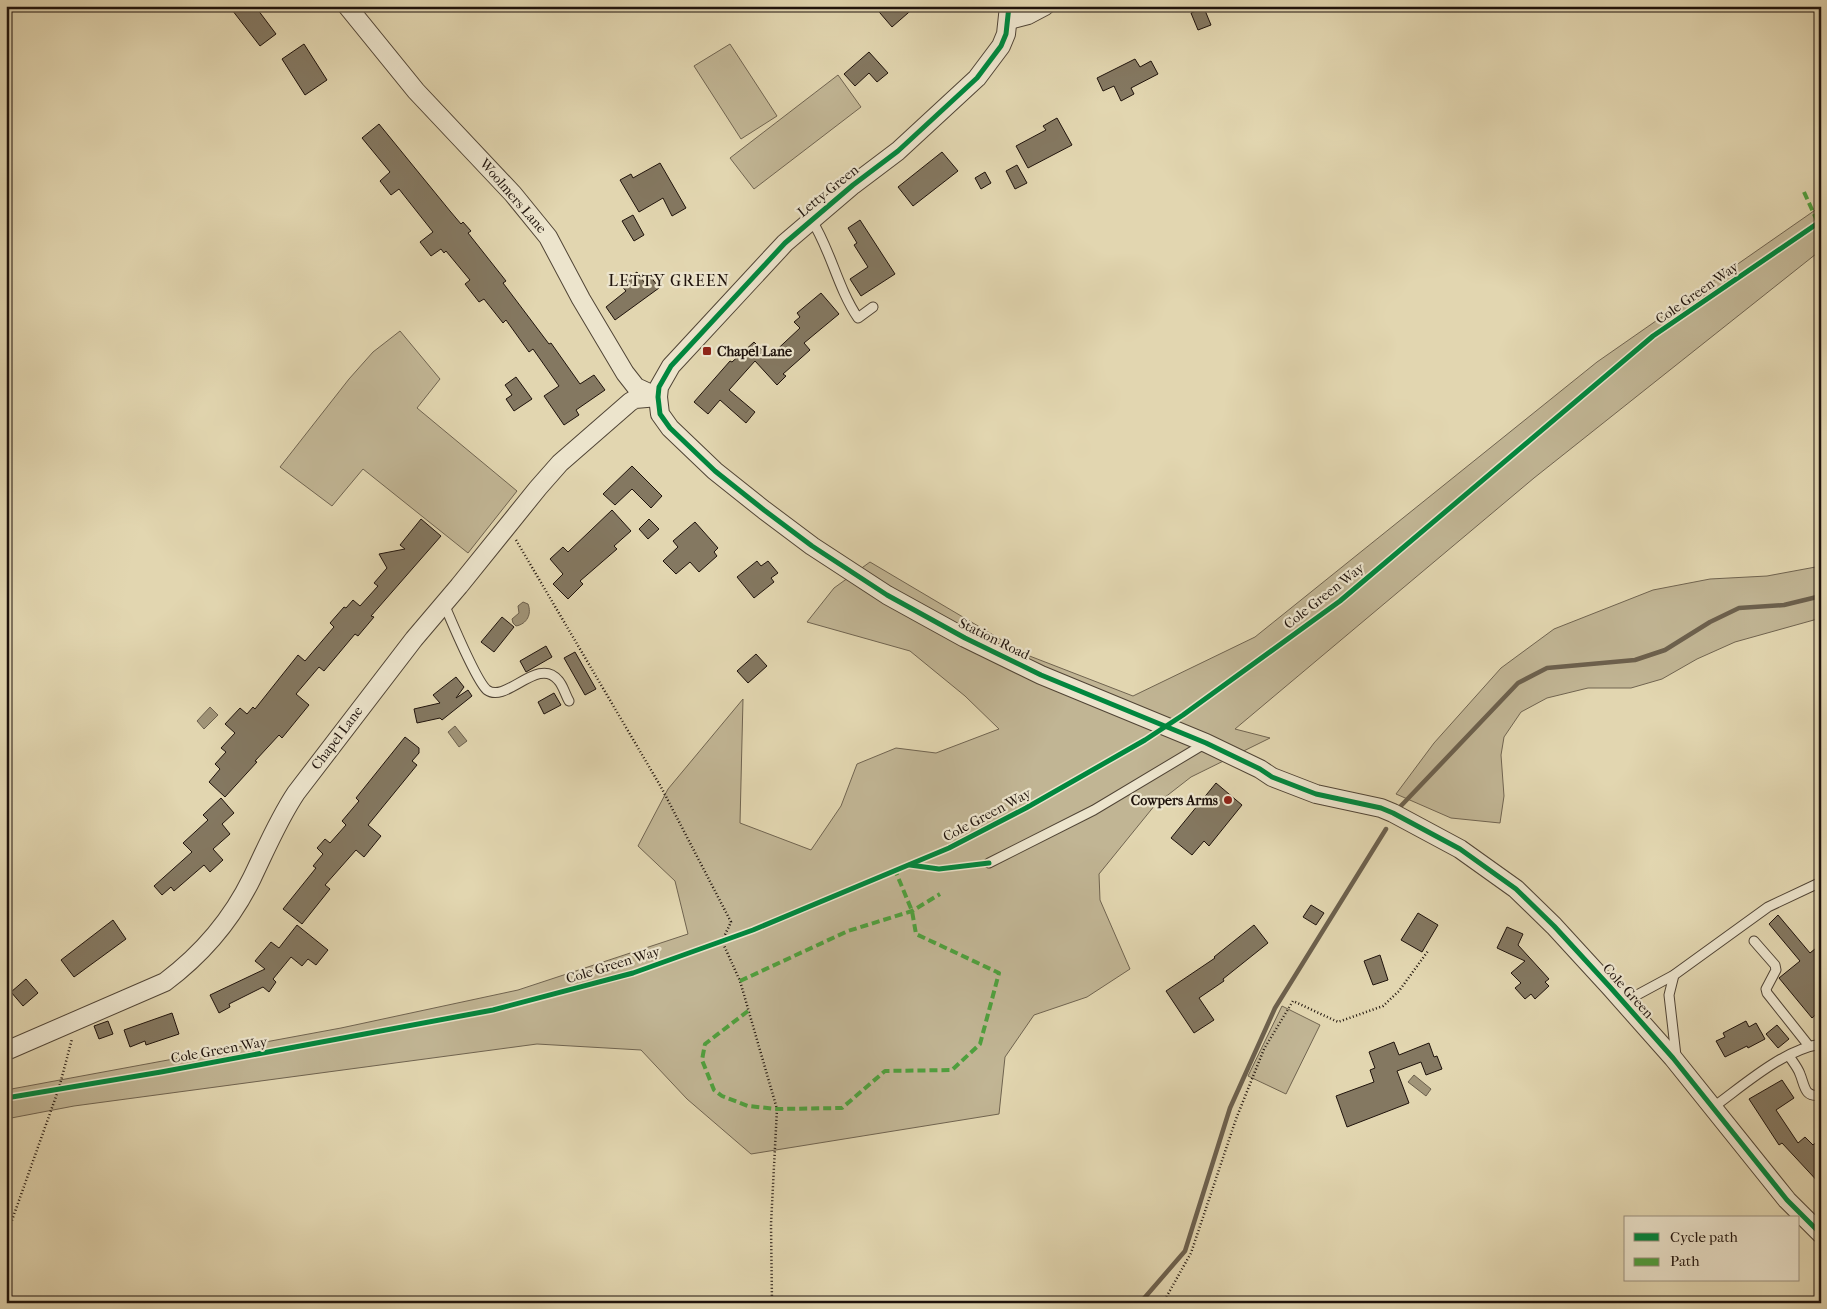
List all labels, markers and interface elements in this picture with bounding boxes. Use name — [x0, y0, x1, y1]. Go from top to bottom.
street label: Woolmers Lane — [475, 154, 550, 237]
street label: Letty Green — [794, 161, 862, 221]
street label: Cole Green Way — [1652, 258, 1742, 328]
district label: LETTY GREEN — [608, 271, 730, 290]
place label: Chapel Lane — [717, 343, 792, 360]
marker: Chapel Lane — [701, 345, 713, 357]
street label: Cole Green Way — [1280, 559, 1368, 633]
street label: Station Road — [956, 614, 1033, 664]
street label: Chapel Lane — [308, 703, 366, 773]
street label: Cole Green Way — [940, 784, 1034, 845]
place label: Cowpers Arms — [1131, 792, 1219, 809]
marker: Cowpers Arms — [1222, 794, 1234, 806]
street label: Cole Green Way — [564, 942, 663, 987]
street label: Cole Green — [1599, 960, 1657, 1022]
street label: Cole Green Way — [170, 1033, 269, 1067]
legend — [1624, 1216, 1800, 1282]
text: Cycle path — [1670, 1228, 1738, 1246]
text: Path — [1670, 1252, 1700, 1270]

